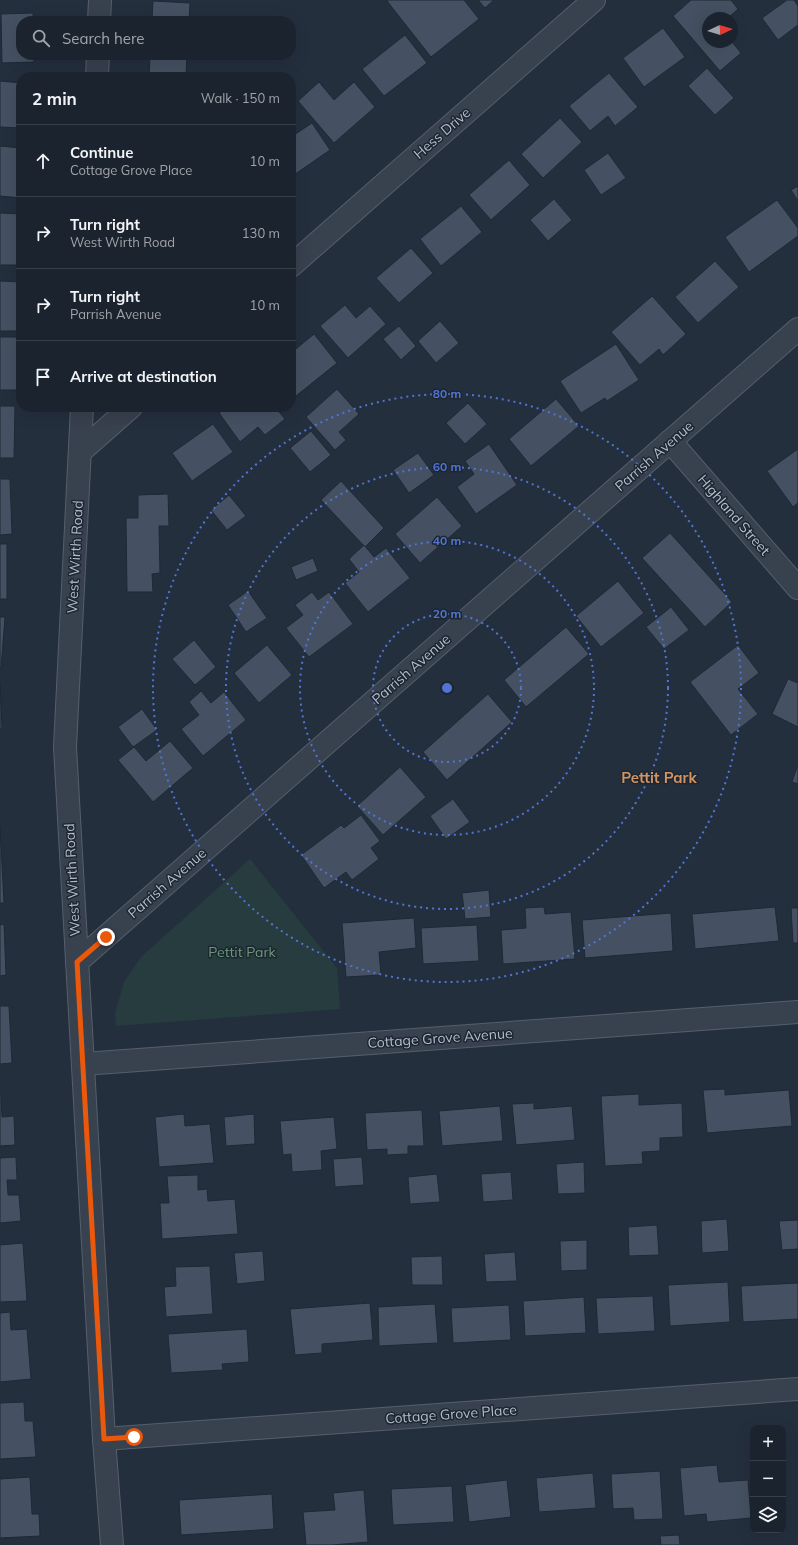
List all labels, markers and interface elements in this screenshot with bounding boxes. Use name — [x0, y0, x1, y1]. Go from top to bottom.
north arrow — [702, 12, 738, 48]
search box — [16, 16, 296, 60]
icon: search — [30, 27, 52, 49]
text: Search here — [62, 29, 144, 48]
text: 2 min — [32, 88, 77, 109]
text: Walk · 150 m — [201, 90, 280, 106]
street label: Hess Drive — [410, 103, 474, 163]
text: Continue — [70, 143, 133, 162]
icon: ahead — [32, 150, 54, 172]
text: 10 m — [250, 153, 280, 169]
text: Cottage Grove Place — [70, 162, 192, 178]
text: Turn right — [70, 215, 140, 234]
icon: right — [32, 222, 54, 244]
text: 130 m — [242, 225, 280, 241]
text: West Wirth Road — [70, 234, 175, 250]
text: Turn right — [70, 287, 140, 306]
icon: right — [32, 294, 54, 316]
text: 10 m — [250, 297, 280, 313]
text: Parrish Avenue — [70, 306, 161, 322]
icon: arrive — [32, 366, 54, 388]
text: Arrive at destination — [70, 367, 217, 386]
text: 80 m — [433, 386, 461, 401]
street label: Parrish Avenue — [611, 417, 697, 495]
text: 60 m — [433, 459, 461, 474]
street label: Highland Street — [694, 471, 774, 559]
street label: West Wirth Road — [63, 500, 87, 614]
text: 40 m — [433, 533, 461, 548]
text: 20 m — [433, 606, 461, 621]
street label: Parrish Avenue — [368, 630, 454, 708]
centre of rings — [440, 681, 454, 695]
district label: Pettit Park — [621, 768, 698, 787]
street label: West Wirth Road — [60, 823, 84, 937]
street label: Parrish Avenue — [124, 844, 210, 922]
route end — [97, 928, 115, 946]
park label: Pettit Park — [208, 943, 276, 961]
street label: Cottage Grove Avenue — [367, 1024, 513, 1052]
street label: Cottage Grove Place — [385, 1400, 517, 1428]
map controls — [750, 1425, 786, 1533]
button: + — [750, 1425, 786, 1461]
route start — [125, 1428, 143, 1446]
button: − — [750, 1461, 786, 1497]
button: layers — [750, 1497, 786, 1533]

